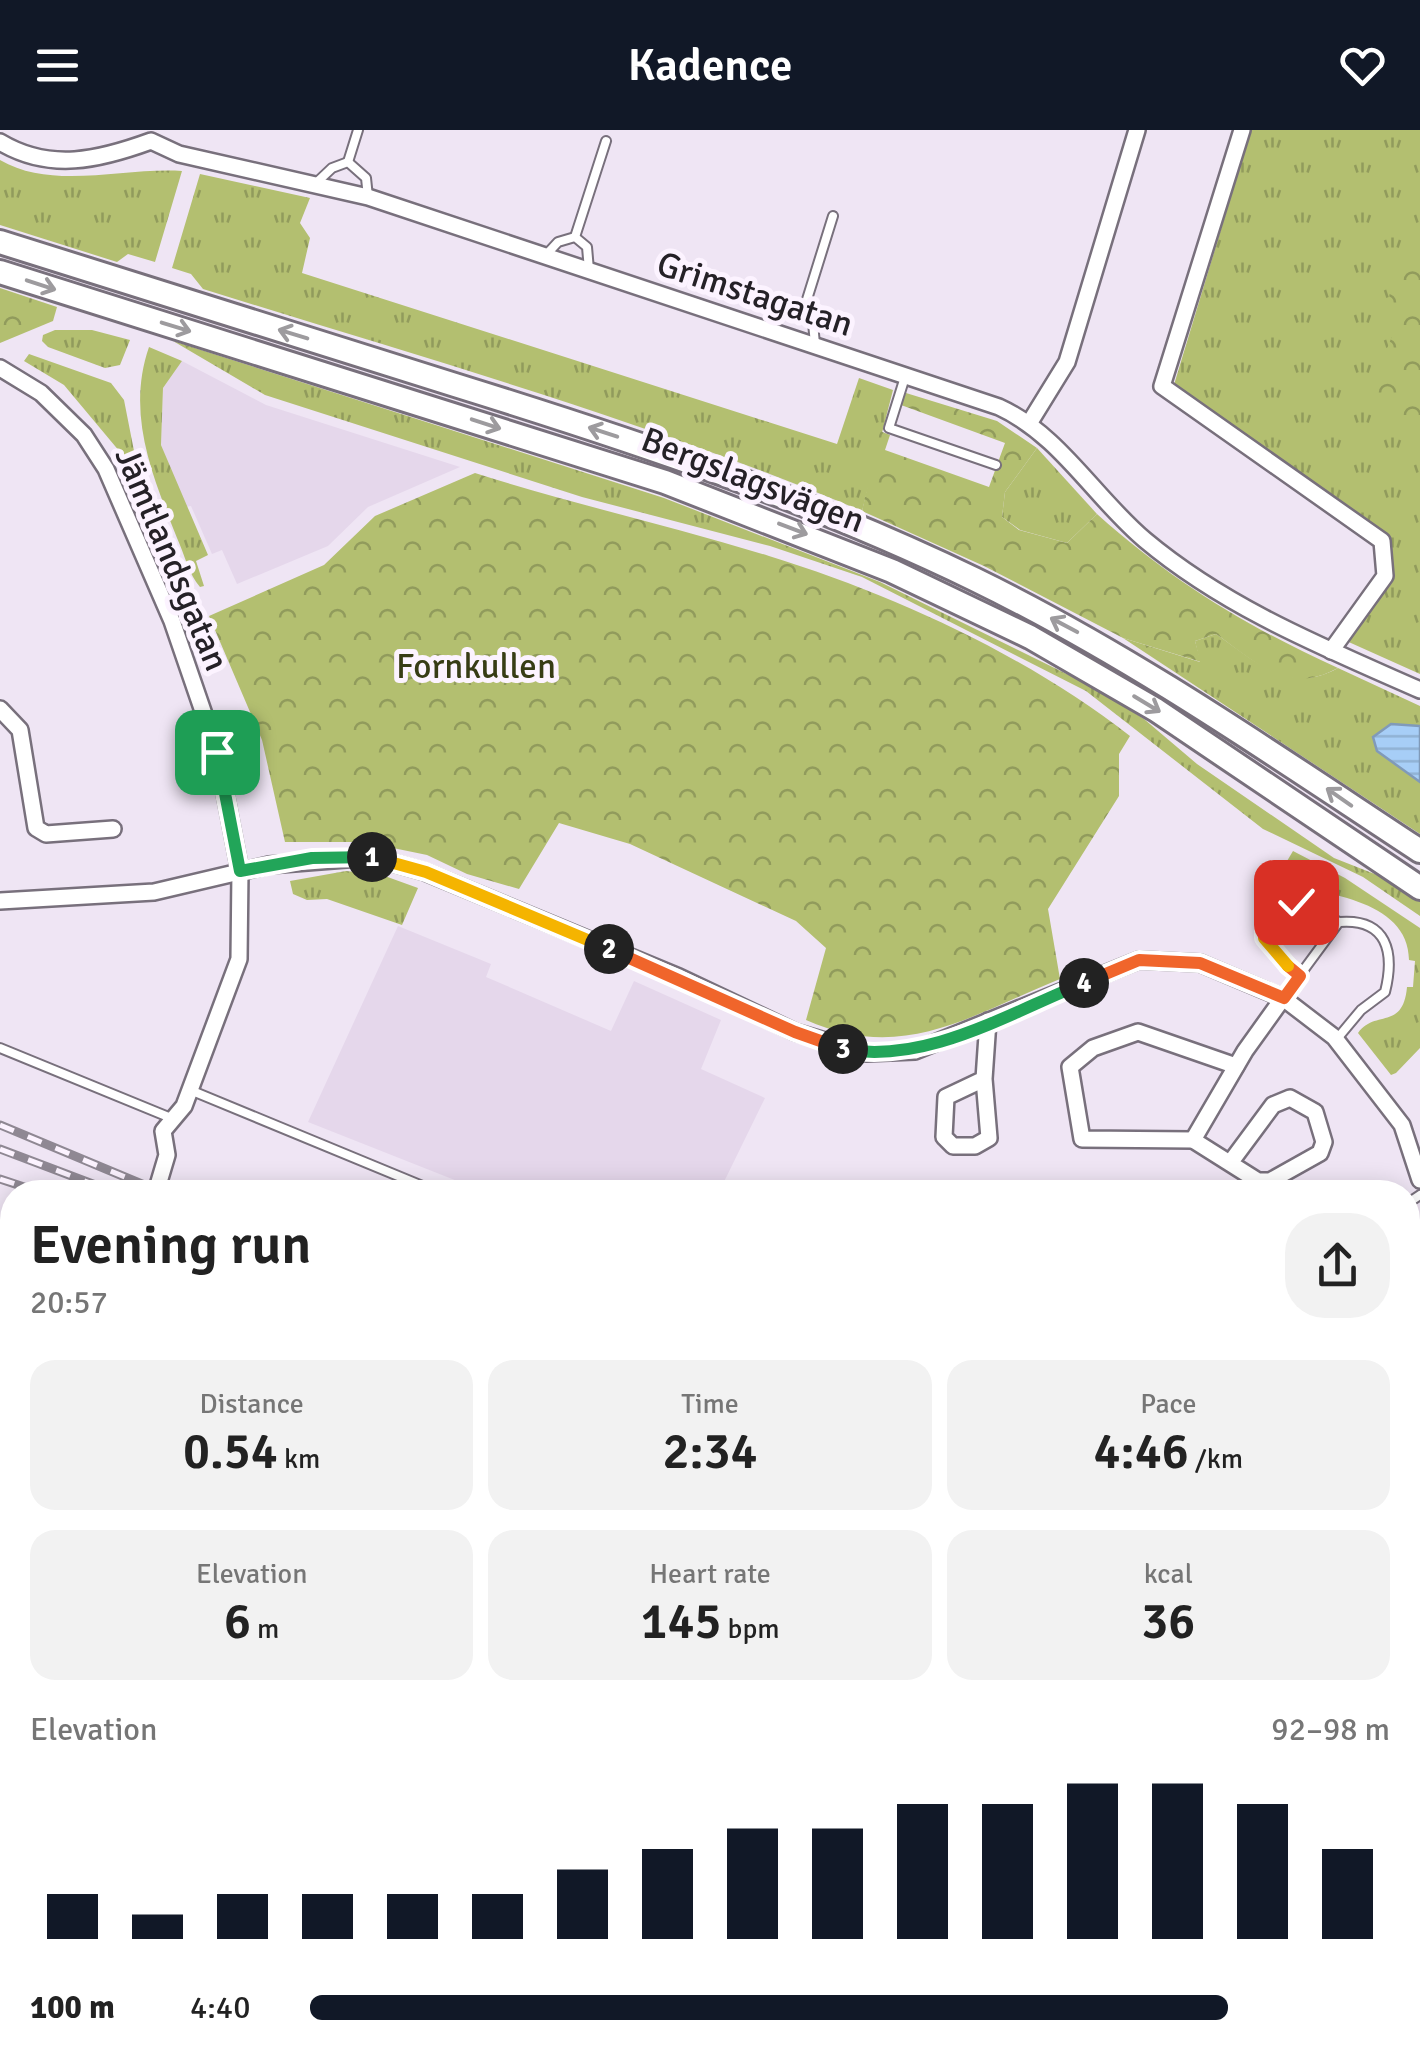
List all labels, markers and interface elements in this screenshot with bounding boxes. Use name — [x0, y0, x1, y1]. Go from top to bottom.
icon: menu — [30, 38, 85, 93]
text: Kadence — [628, 38, 792, 93]
icon: heart — [1335, 38, 1390, 93]
street label: Grimstagatan — [652, 242, 858, 346]
one-way arrow — [25, 277, 57, 295]
one-way arrow — [160, 319, 191, 337]
one-way arrow — [278, 324, 310, 342]
one-way arrow — [470, 416, 502, 434]
street label: Bergslagsvägen — [635, 418, 871, 542]
one-way arrow — [588, 421, 620, 439]
street label: Jämtlandsgatan — [106, 441, 238, 677]
one-way arrow — [778, 522, 808, 540]
one-way arrow — [1049, 614, 1079, 634]
park label: Fornkullen — [396, 645, 556, 688]
one-way arrow — [1132, 694, 1161, 714]
pin — [175, 710, 260, 795]
icon: arrive — [190, 725, 245, 780]
one-way arrow — [1326, 787, 1354, 808]
pin: 1 — [347, 832, 397, 882]
text: 1 — [364, 840, 380, 874]
pin — [1254, 860, 1339, 945]
icon: check — [1269, 875, 1324, 930]
pin: 2 — [584, 924, 634, 974]
text: 2 — [601, 932, 617, 966]
pin: 4 — [1059, 958, 1109, 1008]
text: 4 — [1076, 966, 1092, 1000]
pin: 3 — [818, 1024, 868, 1074]
text: 3 — [835, 1032, 851, 1066]
text: Evening run — [30, 1211, 311, 1279]
button: share — [1285, 1213, 1390, 1318]
text: 20:57 — [30, 1283, 108, 1322]
text: Distance — [200, 1387, 304, 1421]
text: Time — [681, 1387, 739, 1421]
text: Pace — [1140, 1387, 1197, 1421]
text: 0.54 — [183, 1421, 278, 1483]
text: 2:34 — [662, 1421, 758, 1483]
text: 4:46 — [1094, 1421, 1189, 1483]
text: km — [278, 1442, 320, 1476]
text: /km — [1189, 1442, 1243, 1476]
text: Elevation — [196, 1557, 307, 1591]
text: Heart rate — [649, 1557, 771, 1591]
text: kcal — [1144, 1557, 1193, 1591]
text: 6 — [224, 1591, 251, 1653]
text: 145 — [640, 1591, 721, 1653]
text: 36 — [1141, 1591, 1195, 1653]
text: m — [251, 1612, 279, 1646]
text: bpm — [721, 1612, 780, 1646]
text: Elevation — [30, 1710, 157, 1749]
text: 92–98 m — [1271, 1710, 1390, 1749]
text: 100 m — [30, 1988, 115, 2027]
text: 4:40 — [190, 1988, 250, 2027]

